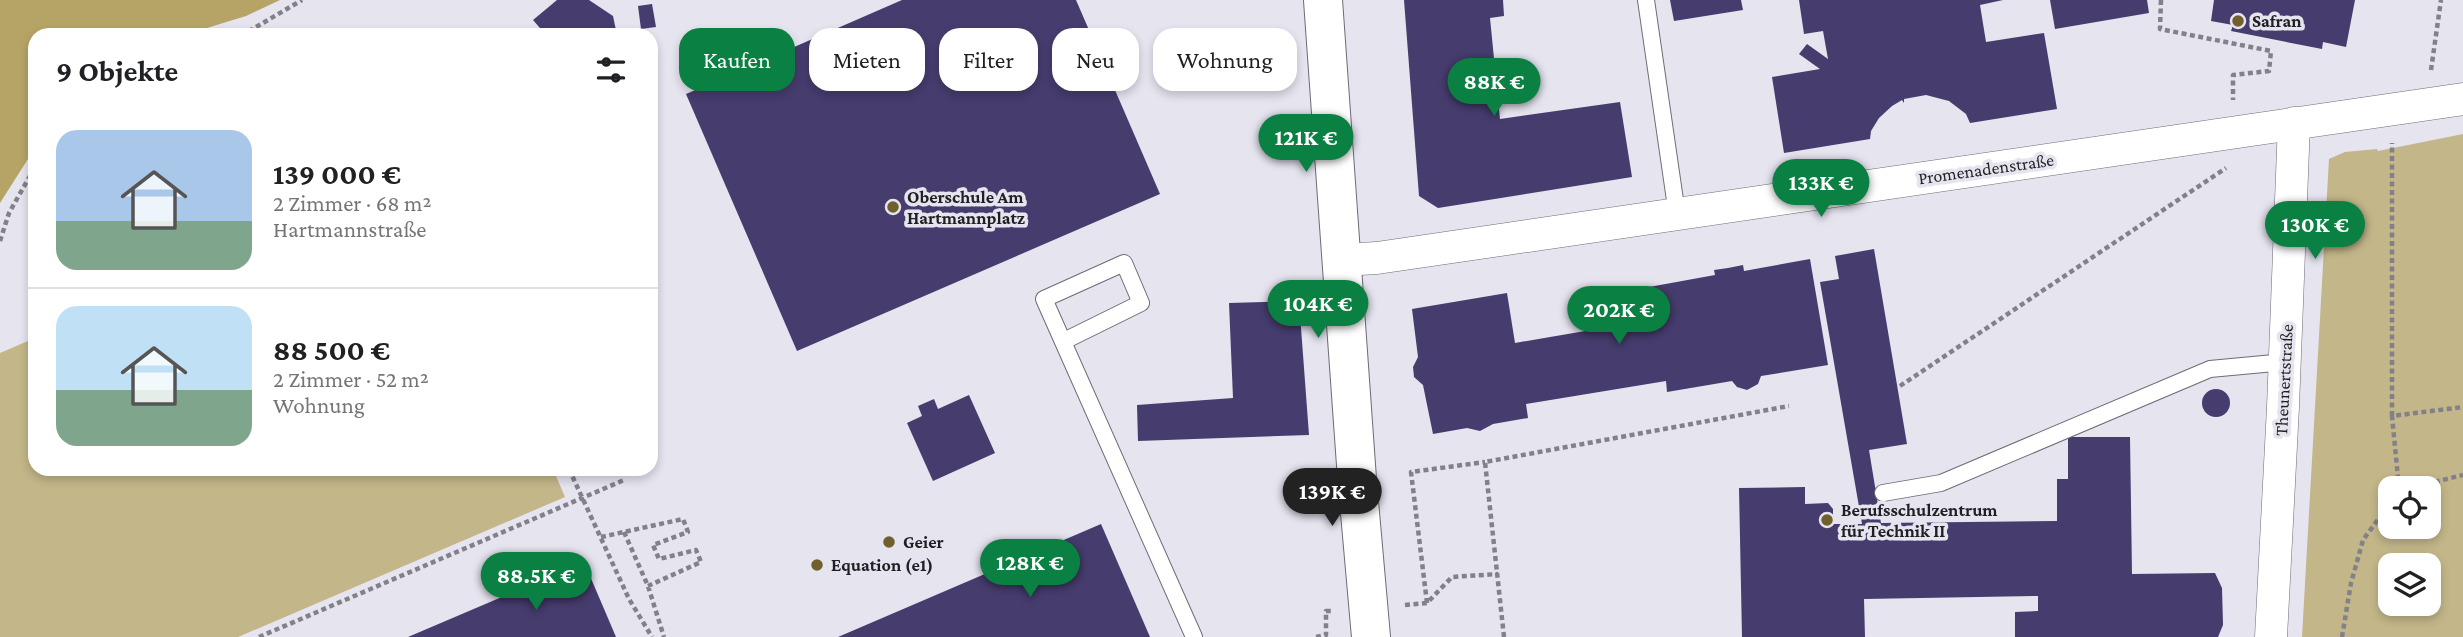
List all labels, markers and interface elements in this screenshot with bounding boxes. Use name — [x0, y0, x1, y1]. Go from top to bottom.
place label: Safran — [2252, 11, 2302, 31]
marker: Safran — [2230, 13, 2246, 29]
chip: Kaufen — [679, 28, 795, 91]
chip: Mieten — [809, 28, 925, 91]
chip: Filter — [939, 28, 1038, 91]
chip: Neu — [1052, 28, 1139, 91]
chip: Wohnung — [1153, 28, 1297, 91]
icon: filters — [592, 51, 630, 89]
text: 9 Objekte — [56, 54, 178, 87]
pin: 88K € — [1445, 58, 1543, 118]
text: 88K € — [1464, 68, 1524, 94]
pin: 121K € — [1249, 114, 1363, 174]
text: 121K € — [1274, 124, 1338, 150]
street label: Promenadenstraße — [1917, 150, 2055, 188]
text: 139 000 € — [273, 157, 401, 190]
icon: home — [112, 158, 196, 242]
pin: 133K € — [1764, 160, 1878, 219]
text: 133K € — [1788, 169, 1854, 195]
place label: Oberschule Am Hartmannplatz — [907, 187, 1025, 228]
text: 2 Zimmer · 68 m² — [273, 190, 432, 216]
marker: Oberschule Am Hartmannplatz — [885, 199, 901, 215]
pin: 130K € — [2258, 202, 2372, 261]
text: 130K € — [2281, 211, 2349, 237]
text: Hartmannstraße — [273, 216, 426, 242]
pin: 104K € — [1261, 280, 1375, 340]
pin: 202K € — [1562, 286, 1676, 346]
text: 104K € — [1283, 290, 1353, 316]
text: 202K € — [1583, 296, 1655, 322]
street label: Theunertstraße — [2271, 323, 2297, 436]
text: 88 500 € — [273, 333, 390, 366]
icon: home — [112, 334, 196, 418]
text: 2 Zimmer · 52 m² — [273, 366, 429, 392]
text: Wohnung — [273, 392, 365, 418]
pin: 139K € — [1275, 468, 1389, 528]
map controls — [2378, 476, 2441, 616]
button: locate — [2378, 476, 2441, 539]
text: 139K € — [1299, 478, 1365, 504]
place label: Berufsschulzentrum für Technik II — [1841, 500, 1998, 541]
marker: Berufsschulzentrum für Technik II — [1819, 512, 1835, 528]
place label: Geier — [903, 532, 944, 552]
marker: Geier — [881, 534, 897, 550]
pin: 128K € — [973, 540, 1087, 599]
text: 128K € — [996, 549, 1064, 575]
pin: 88.5K € — [471, 552, 601, 612]
button: layers — [2378, 553, 2441, 616]
place label: Equation (e1) — [831, 555, 933, 576]
marker: Equation (e1) — [809, 557, 825, 573]
text: 88.5K € — [497, 562, 575, 588]

